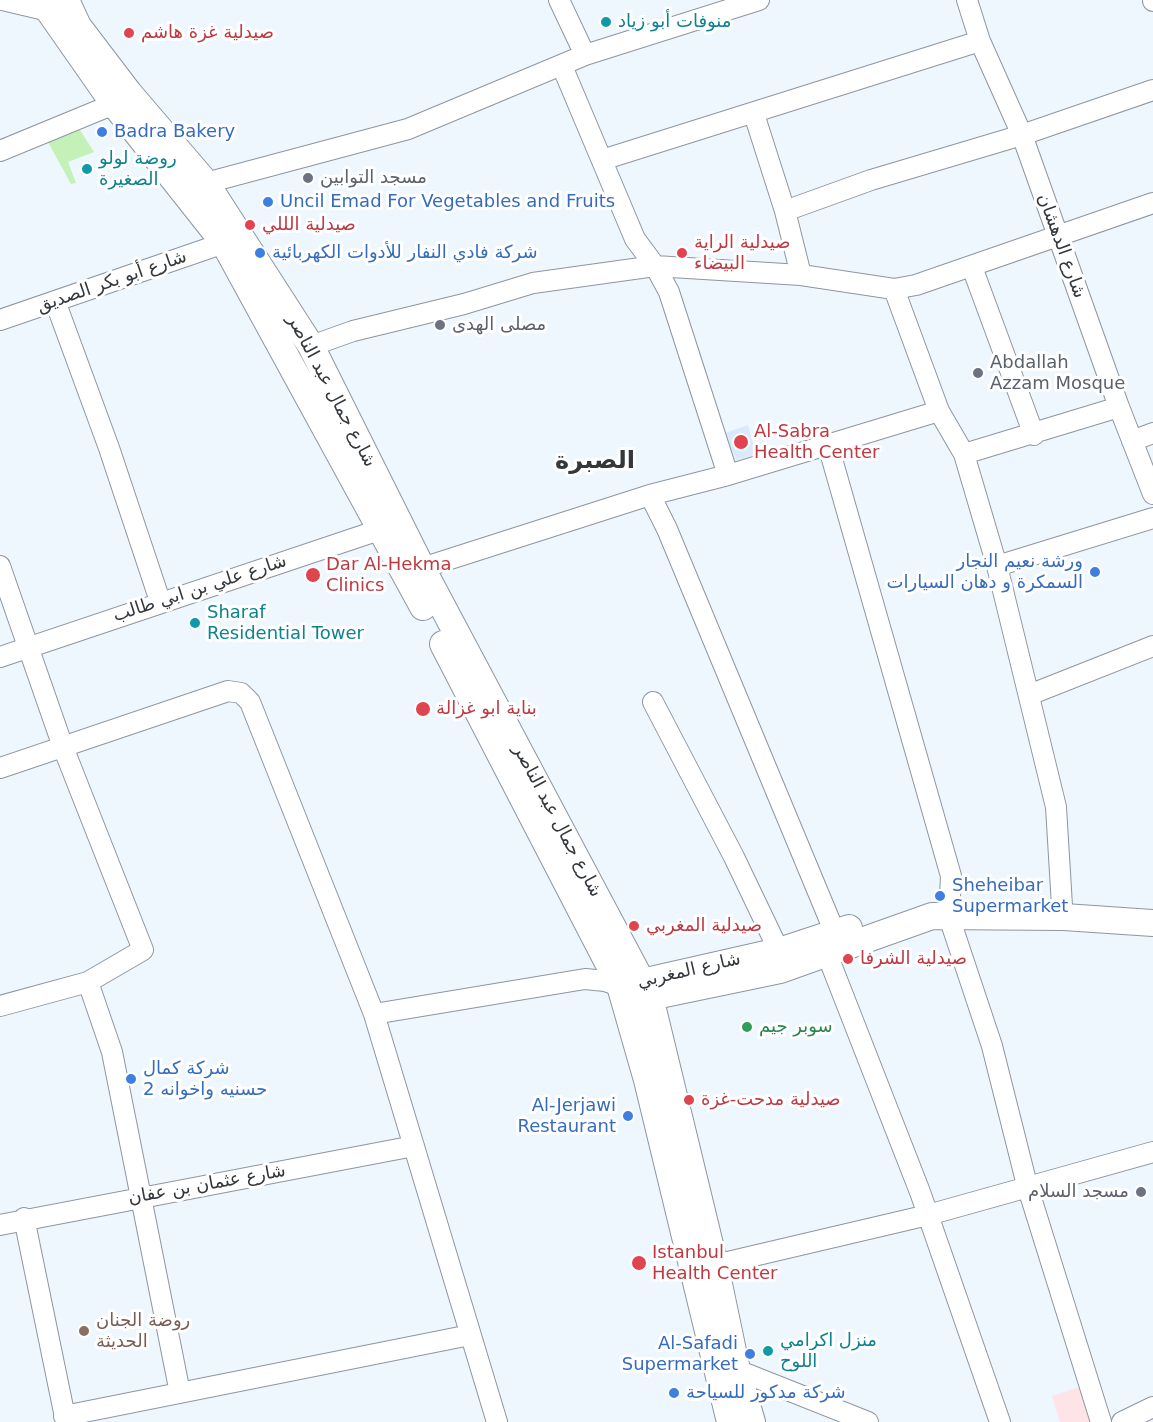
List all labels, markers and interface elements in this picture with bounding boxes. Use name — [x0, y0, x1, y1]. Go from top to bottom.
place label: منوفات أبو زياد — [618, 11, 731, 33]
marker: منوفات أبو زياد — [599, 15, 613, 29]
place label: صيدلية غزة هاشم — [141, 22, 274, 44]
marker: صيدلية غزة هاشم — [122, 26, 136, 40]
place label: Badra Bakery — [114, 121, 235, 143]
marker: Badra Bakery — [95, 125, 109, 139]
place label: روضة لولو الصغيرة — [99, 148, 177, 190]
marker: روضة لولو الصغيرة — [80, 162, 94, 176]
place label: مسجد التوابين — [320, 167, 427, 189]
marker: مسجد التوابين — [301, 171, 315, 185]
place label: Uncil Emad For Vegetables and Fruits — [280, 191, 615, 213]
street label: شارع الدهشان — [1032, 191, 1090, 301]
marker: Uncil Emad For Vegetables and Fruits — [261, 195, 275, 209]
place label: صيدلية الللي — [262, 214, 356, 236]
marker: صيدلية الللي — [243, 218, 257, 232]
place label: صيدلية الراية البيضاء — [694, 232, 791, 274]
place label: شركة فادي النفار للأدوات الكهربائية — [272, 242, 538, 264]
street label: شارع أبو بكر الصديق — [34, 246, 190, 318]
marker: شركة فادي النفار للأدوات الكهربائية — [253, 246, 267, 260]
marker: صيدلية الراية البيضاء — [675, 246, 689, 260]
street label: شارع جمال عبد الناصر — [282, 311, 380, 471]
place label: مصلى الهدى — [452, 314, 546, 336]
marker: مصلى الهدى — [433, 318, 447, 332]
place label: Abdallah Azzam Mosque — [990, 352, 1125, 394]
marker: Abdallah Azzam Mosque — [971, 366, 985, 380]
place label: Al-Sabra Health Center — [754, 421, 879, 464]
marker: Al-Sabra Health Center — [732, 433, 750, 451]
district label: الصبرة — [555, 448, 635, 476]
street label: شارع علي بن ابي طالب — [110, 551, 290, 627]
place label: ورشة نعيم النجار السمكرة و دهان السيارات — [887, 551, 1083, 594]
place label: Dar Al-Hekma Clinics — [326, 554, 451, 596]
marker: ورشة نعيم النجار السمكرة و دهان السيارات — [1088, 565, 1102, 579]
marker: Dar Al-Hekma Clinics — [304, 566, 322, 584]
place label: Sharaf Residential Tower — [207, 602, 364, 644]
marker: Sharaf Residential Tower — [188, 616, 202, 630]
place label: بناية ابو غزالة — [436, 698, 537, 720]
marker: بناية ابو غزالة — [414, 700, 432, 718]
street label: شارع جمال عبد الناصر — [508, 741, 606, 901]
place label: Sheheibar Supermarket — [952, 875, 1068, 918]
marker: Sheheibar Supermarket — [933, 889, 947, 903]
place label: صيدلية المغربي — [646, 915, 762, 937]
marker: صيدلية المغربي — [627, 919, 641, 933]
place label: صيدلية الشرفا — [860, 948, 967, 970]
street label: شارع المغربي — [635, 949, 743, 993]
marker: صيدلية الشرفا — [841, 952, 855, 966]
place label: سوبر جيم — [759, 1016, 833, 1038]
marker: سوبر جيم — [740, 1020, 754, 1034]
place label: شركة كمال حسنيه واخوانه 2 — [143, 1058, 267, 1100]
marker: شركة كمال حسنيه واخوانه 2 — [124, 1072, 138, 1086]
place label: صيدلية مدحت-غزة — [701, 1089, 841, 1111]
marker: صيدلية مدحت-غزة — [682, 1093, 696, 1107]
place label: Al-Jerjawi Restaurant — [517, 1095, 616, 1138]
marker: Al-Jerjawi Restaurant — [621, 1109, 635, 1123]
street label: شارع عثمان بن عفان — [126, 1160, 288, 1210]
place label: مسجد السلام — [1028, 1181, 1129, 1203]
marker: مسجد السلام — [1134, 1185, 1148, 1199]
place label: Istanbul Health Center — [652, 1242, 777, 1284]
marker: Istanbul Health Center — [630, 1254, 648, 1272]
place label: روضة الجنان الحديثة — [96, 1310, 190, 1352]
marker: روضة الجنان الحديثة — [77, 1324, 91, 1338]
place label: منزل اكرامي اللوح — [780, 1330, 877, 1372]
place label: Al-Safadi Supermarket — [622, 1333, 738, 1376]
marker: منزل اكرامي اللوح — [761, 1344, 775, 1358]
marker: Al-Safadi Supermarket — [743, 1347, 757, 1361]
place label: شركة مدكور للسياحة — [686, 1382, 846, 1404]
marker: شركة مدكور للسياحة — [667, 1386, 681, 1400]

